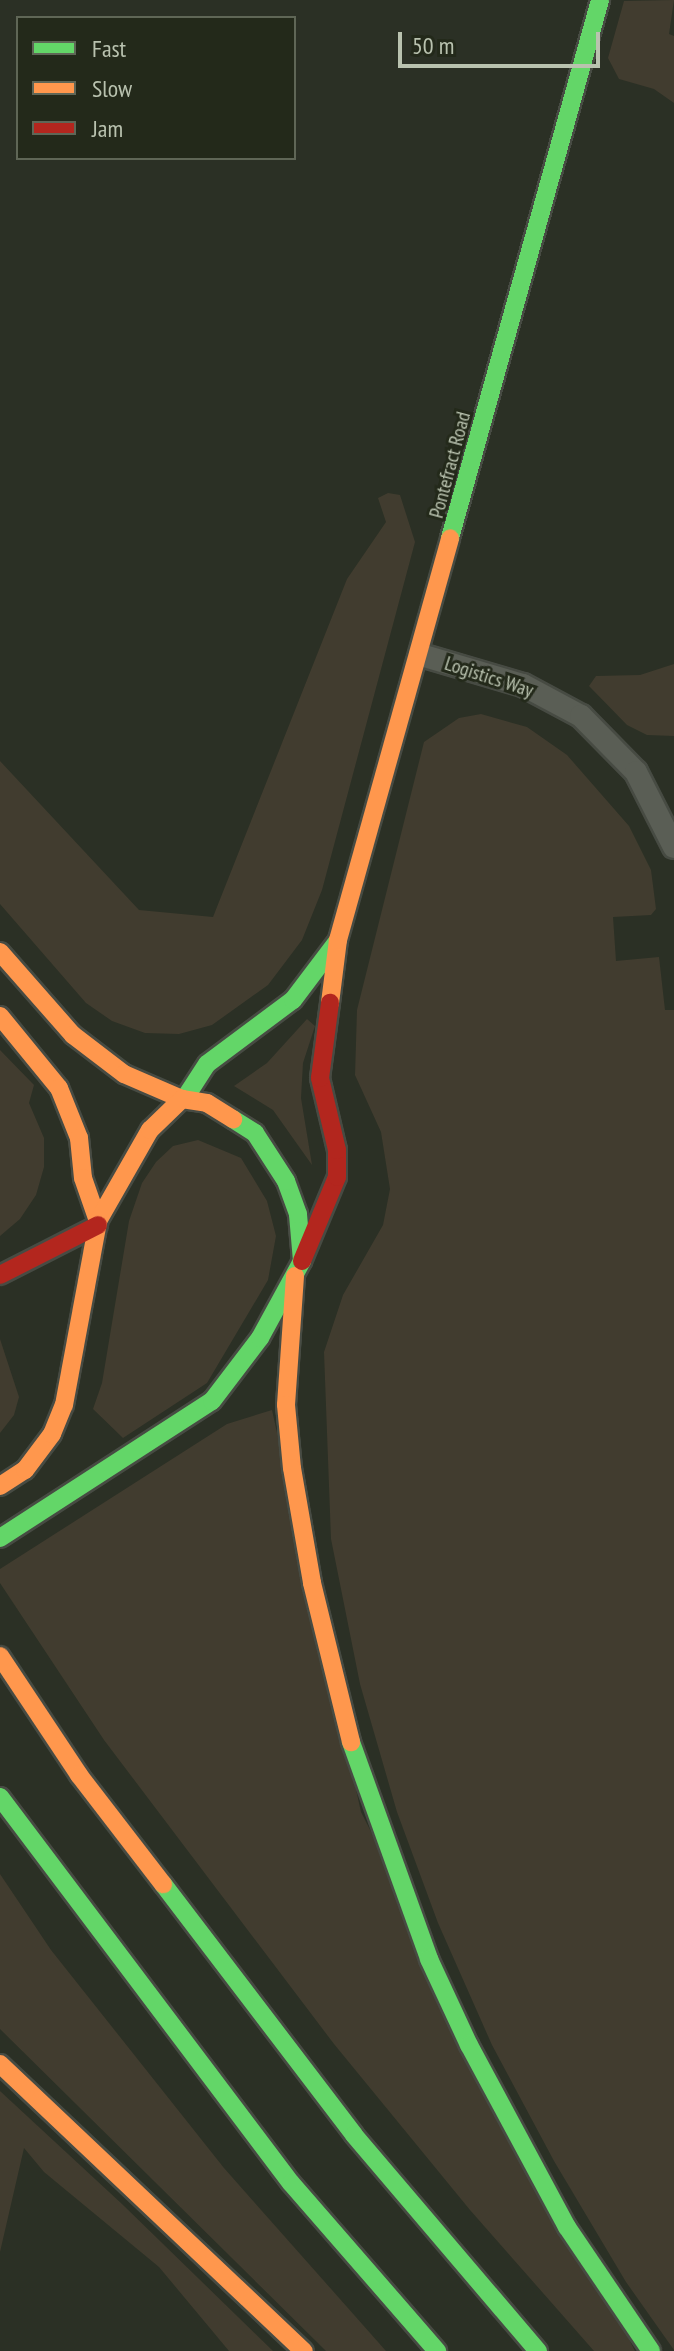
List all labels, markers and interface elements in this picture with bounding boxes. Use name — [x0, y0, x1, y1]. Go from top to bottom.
legend — [16, 16, 296, 160]
scale bar — [402, 16, 604, 66]
text: 50 m — [412, 30, 454, 61]
text: Fast — [92, 33, 126, 64]
text: Slow — [92, 73, 132, 104]
text: Jam — [92, 113, 123, 144]
street label: Pontefract Road — [424, 409, 476, 521]
street label: Logistics Way — [442, 651, 536, 703]

